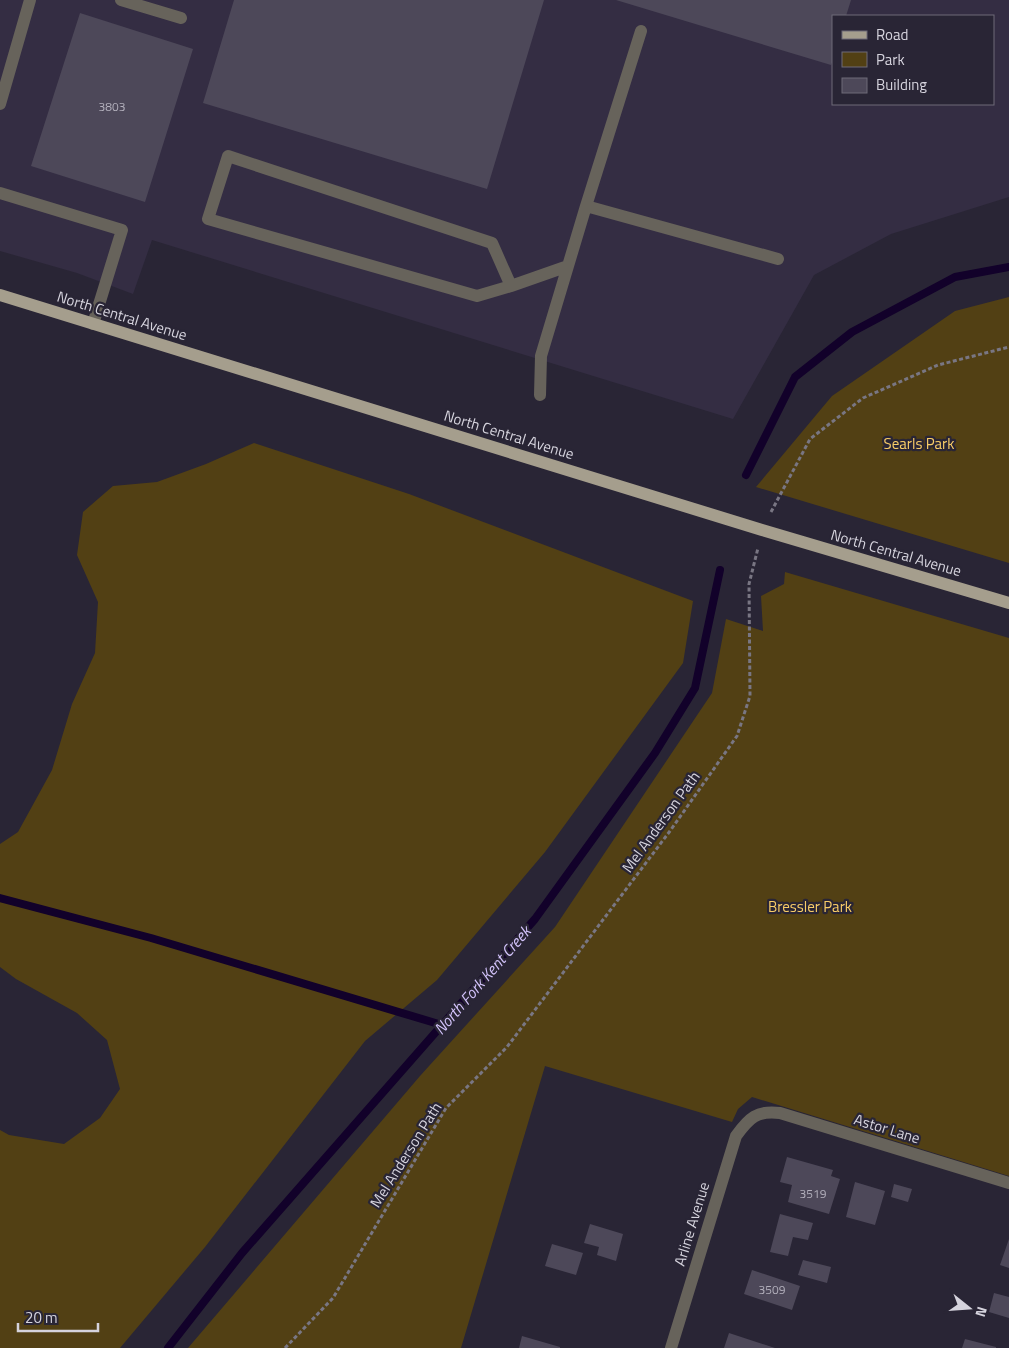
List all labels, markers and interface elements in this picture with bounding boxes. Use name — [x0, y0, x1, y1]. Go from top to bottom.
legend — [832, 15, 994, 105]
text: Road — [876, 23, 908, 46]
text: Park — [876, 48, 905, 71]
text: Building — [876, 73, 927, 96]
house number: 3803 — [99, 97, 125, 116]
street label: North Central Avenue — [54, 285, 190, 346]
street label: North Central Avenue — [441, 404, 577, 465]
park label: Searls Park — [884, 432, 954, 455]
street label: North Central Avenue — [828, 523, 964, 582]
street label: Mel Anderson Path — [616, 766, 705, 877]
park label: Bressler Park — [768, 895, 852, 918]
water label: North Fork Kent Creek — [428, 919, 537, 1040]
street label: Mel Anderson Path — [364, 1098, 447, 1212]
street label: Astor Lane — [851, 1108, 923, 1149]
street label: Arline Avenue — [668, 1179, 715, 1269]
house number: 3519 — [800, 1184, 827, 1203]
house number: 3509 — [759, 1280, 786, 1299]
north arrow — [944, 1283, 994, 1333]
scale bar — [18, 1300, 98, 1332]
text: N — [970, 1304, 993, 1320]
text: 20 m — [25, 1306, 58, 1329]

